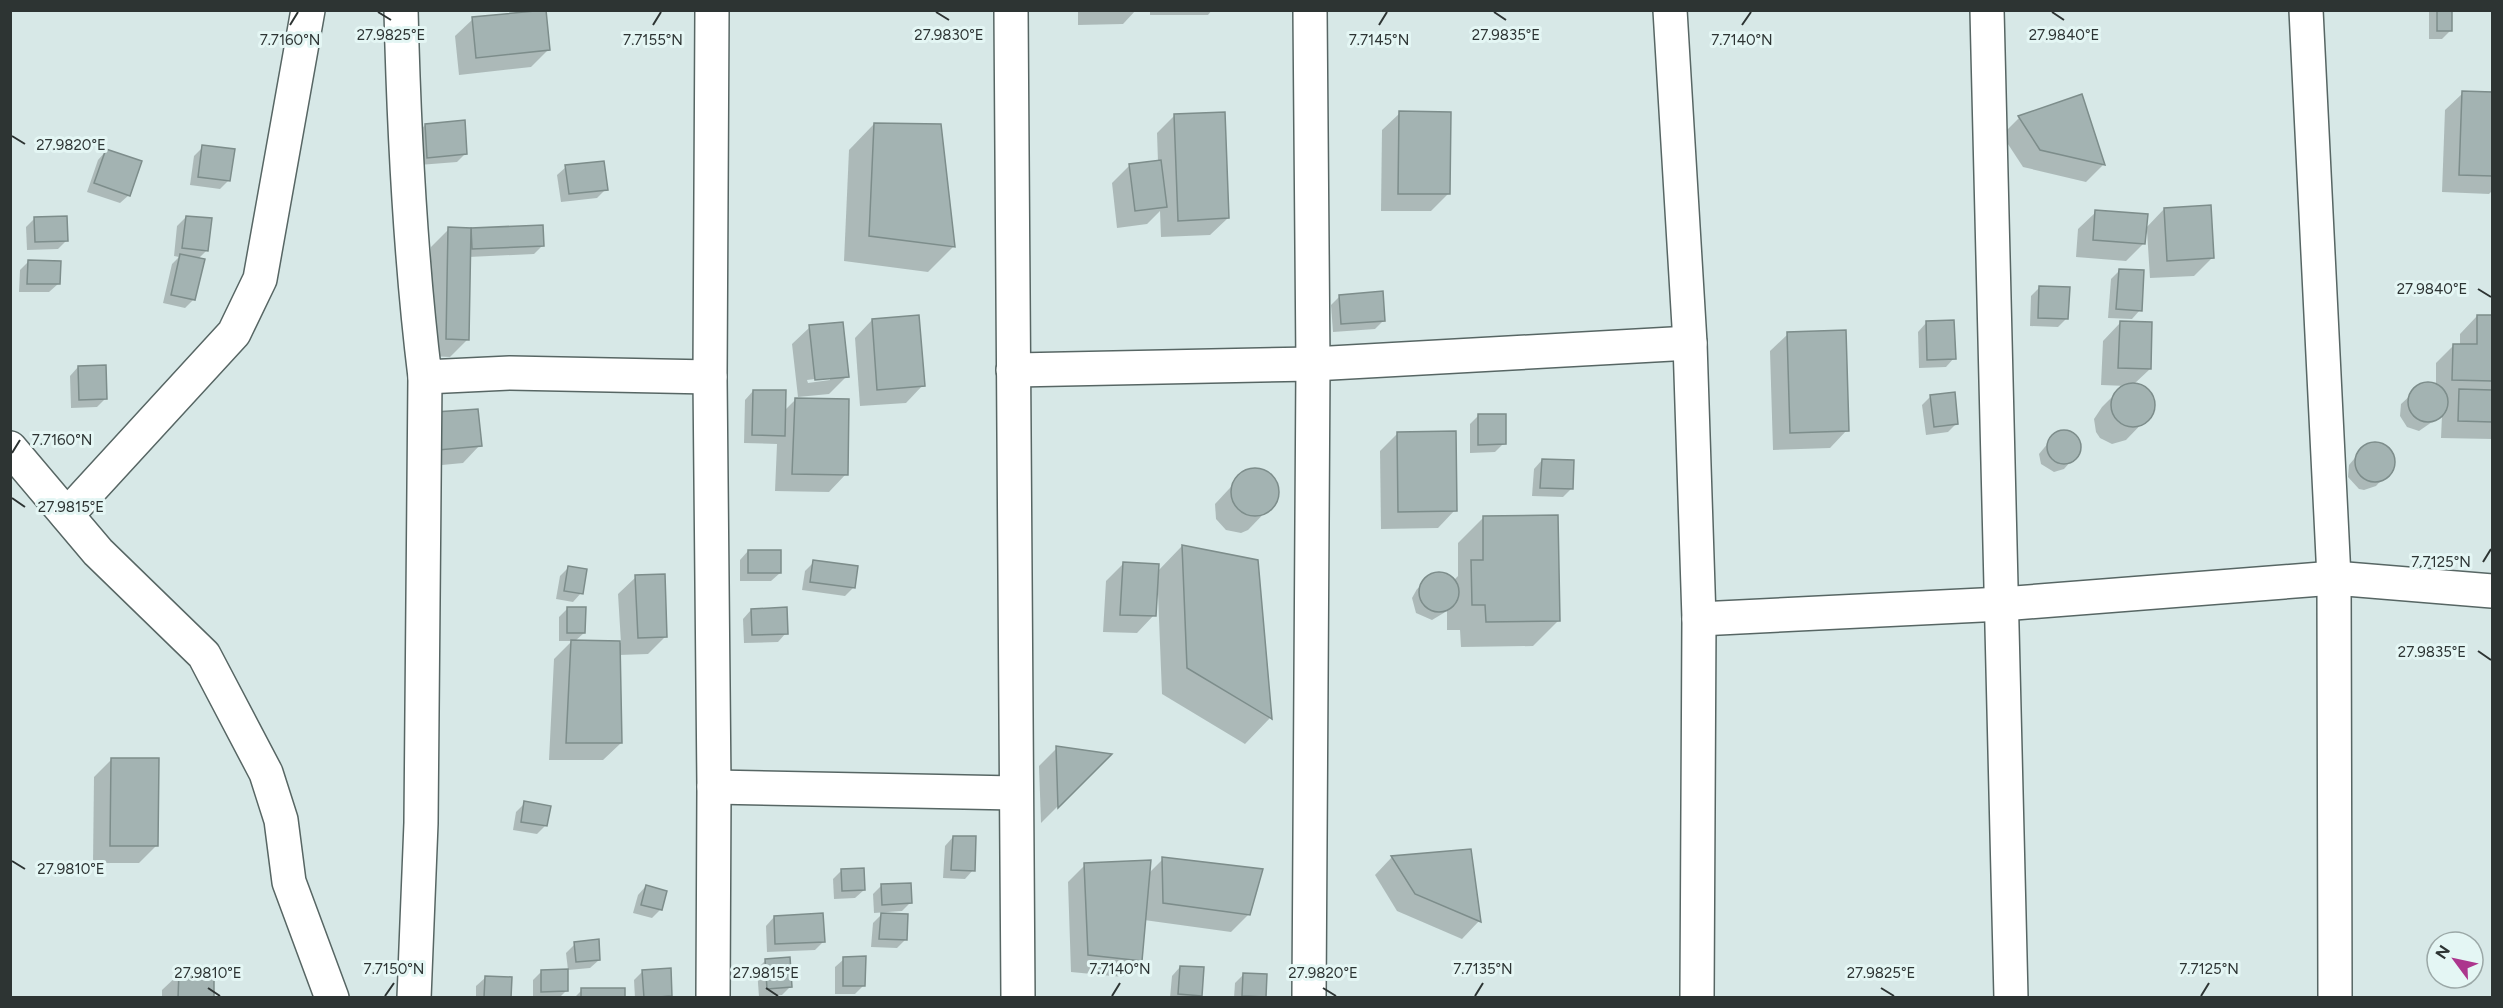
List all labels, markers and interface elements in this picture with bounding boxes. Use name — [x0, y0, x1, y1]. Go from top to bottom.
text: 27.9825°E — [357, 26, 425, 44]
text: 27.9830°E — [914, 26, 984, 44]
text: 27.9835°E — [1472, 26, 1540, 44]
text: 27.9840°E — [2029, 26, 2099, 44]
text: 7.7160°N — [260, 31, 320, 49]
text: 7.7155°N — [623, 31, 683, 49]
text: 7.7145°N — [1349, 31, 1409, 49]
text: 7.7140°N — [1711, 31, 1773, 49]
text: 27.9820°E — [36, 136, 106, 154]
text: 27.9840°E — [2397, 280, 2467, 298]
text: 7.7160°N — [32, 431, 92, 449]
text: 27.9815°E — [38, 498, 104, 516]
text: 7.7125°N — [2411, 553, 2471, 571]
text: 27.9835°E — [2398, 643, 2466, 661]
text: 27.9810°E — [37, 860, 105, 878]
north arrow — [2425, 930, 2485, 990]
text: N — [2432, 942, 2454, 962]
text: 7.7150°N — [364, 960, 424, 978]
text: 7.7140°N — [1089, 960, 1151, 978]
text: 7.7135°N — [1453, 960, 1513, 978]
text: 7.7125°N — [2179, 960, 2239, 978]
text: 27.9810°E — [174, 964, 242, 982]
text: 27.9815°E — [733, 964, 799, 982]
text: 27.9820°E — [1288, 964, 1358, 982]
text: 27.9825°E — [1847, 964, 1915, 982]

